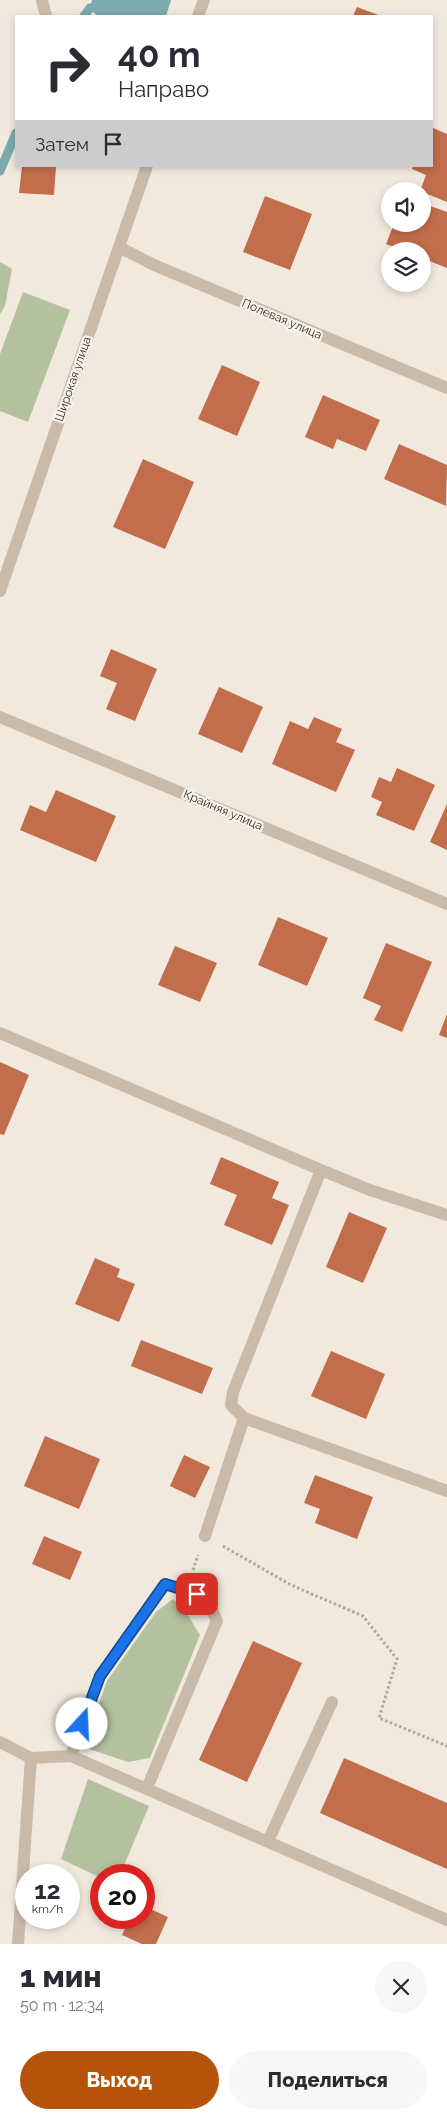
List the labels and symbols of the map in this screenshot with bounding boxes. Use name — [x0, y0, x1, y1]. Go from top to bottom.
street label: Полевая улица — [240, 296, 324, 342]
street label: Широкая улица — [52, 335, 94, 423]
street label: Крайняя улица — [181, 787, 265, 833]
pin — [176, 1573, 218, 1615]
position arrow — [55, 1697, 107, 1749]
speed limit sign: 20 — [90, 1864, 155, 1929]

